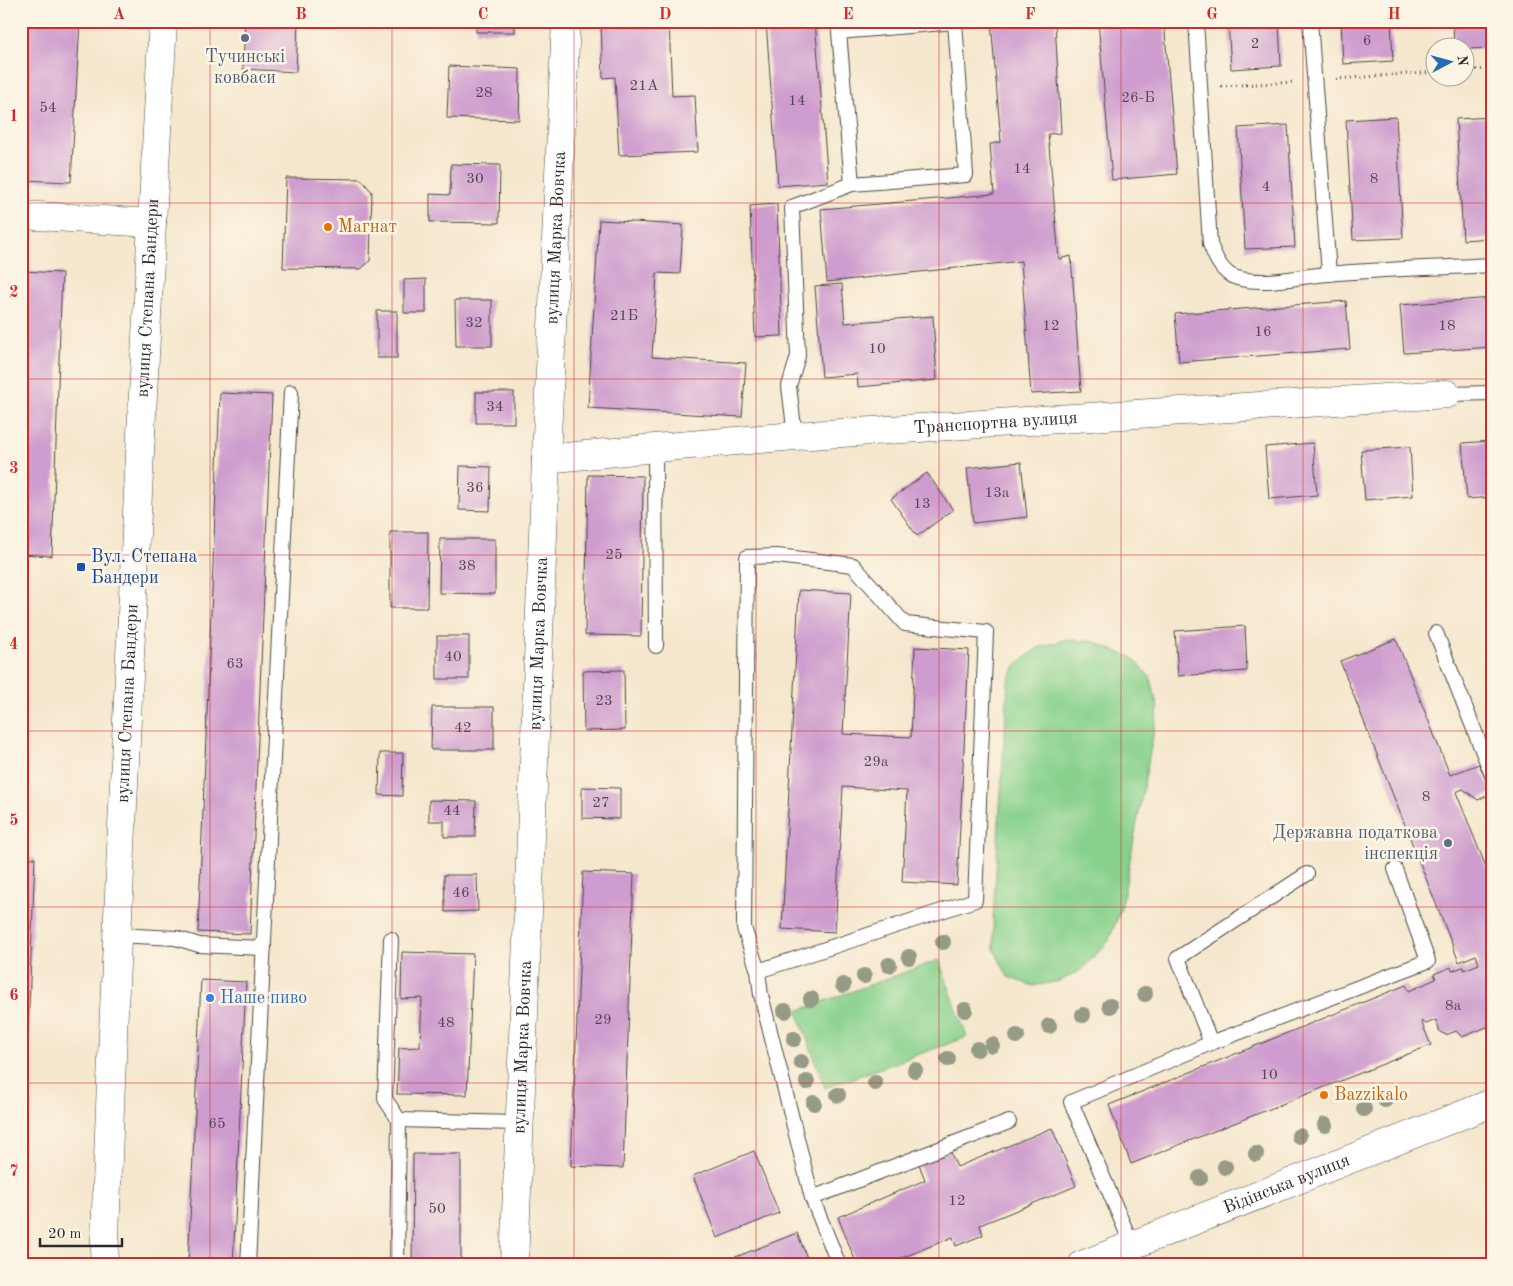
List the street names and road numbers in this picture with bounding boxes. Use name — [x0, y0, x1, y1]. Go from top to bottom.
street label: вулиця Марка Вовчка — [543, 151, 569, 325]
street label: вулиця Степана Бандери — [134, 198, 162, 398]
street label: Транспортна вулиця — [913, 409, 1078, 437]
street label: вулиця Марка Вовчка — [526, 556, 551, 731]
street label: вулиця Степана Бандери — [114, 604, 141, 803]
street label: вулиця Марка Вовчка — [510, 960, 535, 1134]
street label: Відінська вулиця — [1221, 1151, 1352, 1217]

